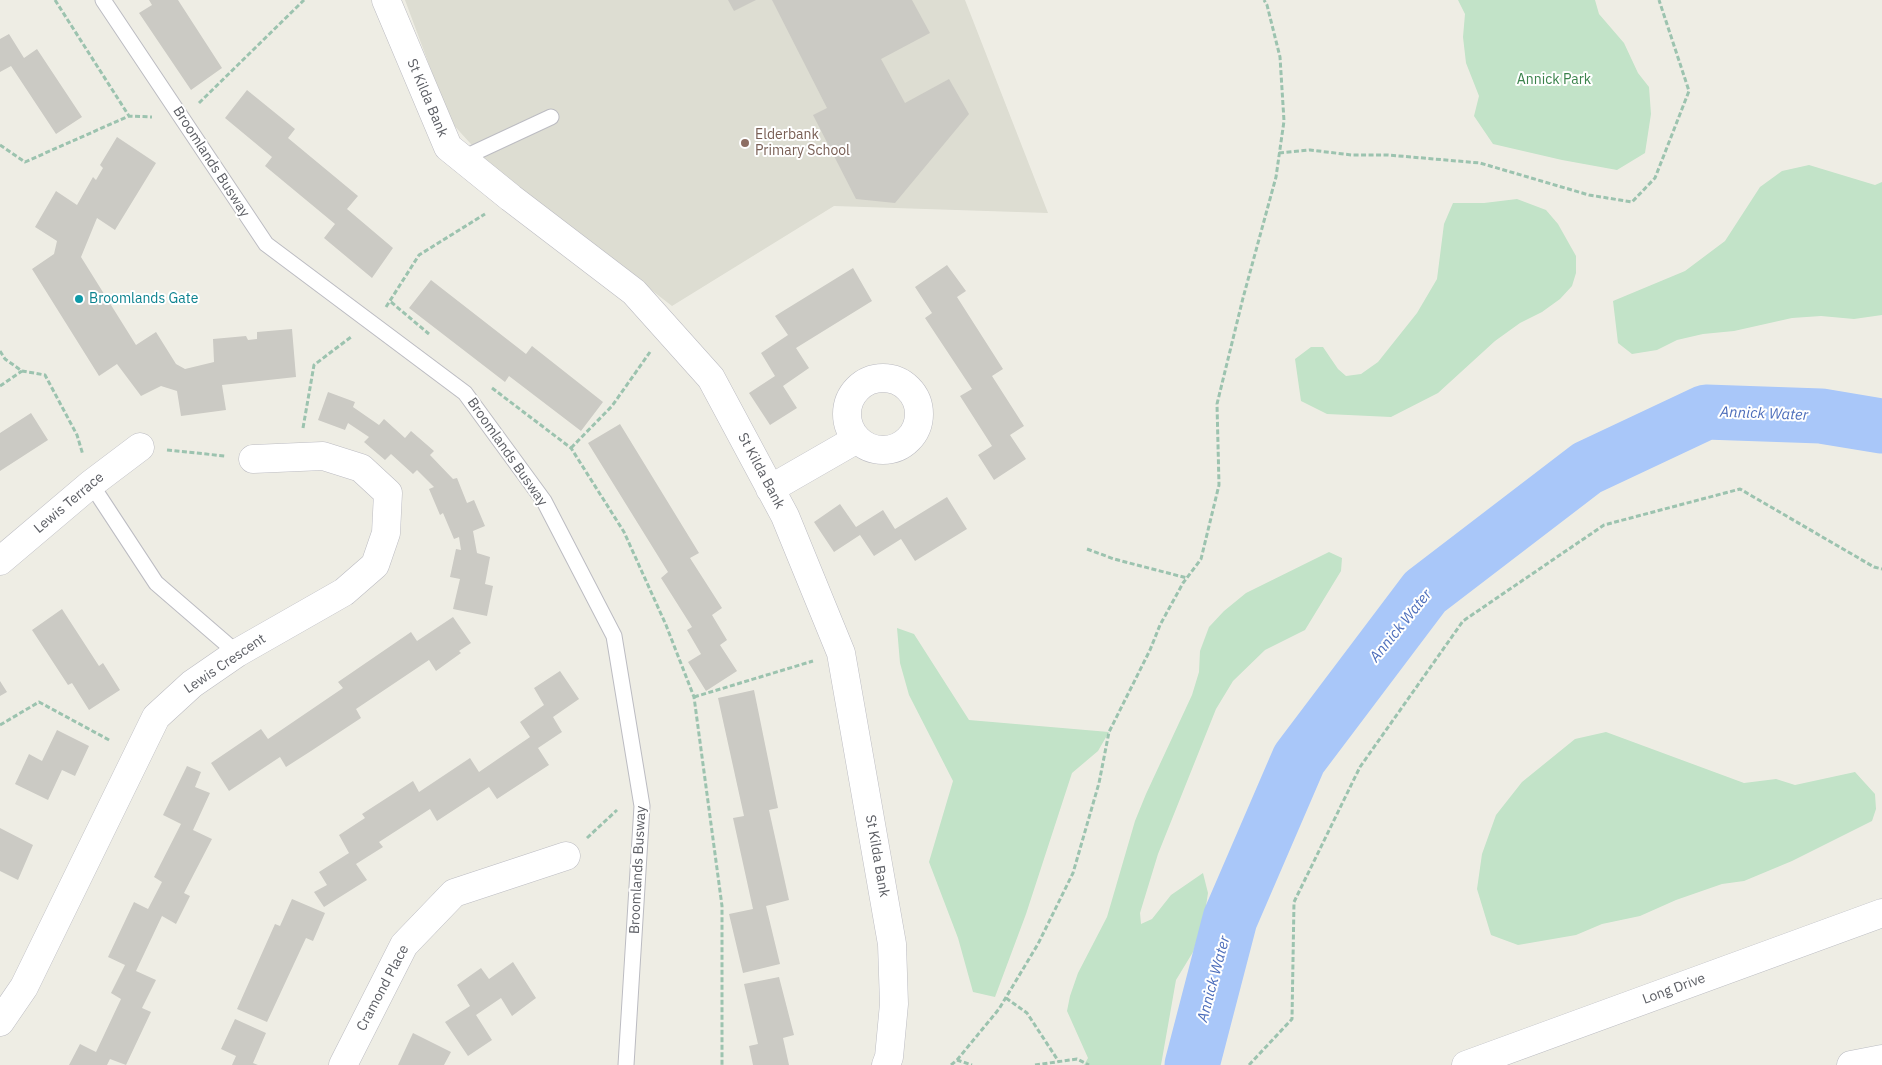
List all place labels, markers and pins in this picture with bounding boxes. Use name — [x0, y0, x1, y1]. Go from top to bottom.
place label: Elderbank Primary School — [755, 127, 850, 160]
marker: Elderbank Primary School — [739, 137, 751, 149]
place label: Broomlands Gate — [89, 291, 198, 307]
marker: Broomlands Gate — [73, 293, 85, 305]

